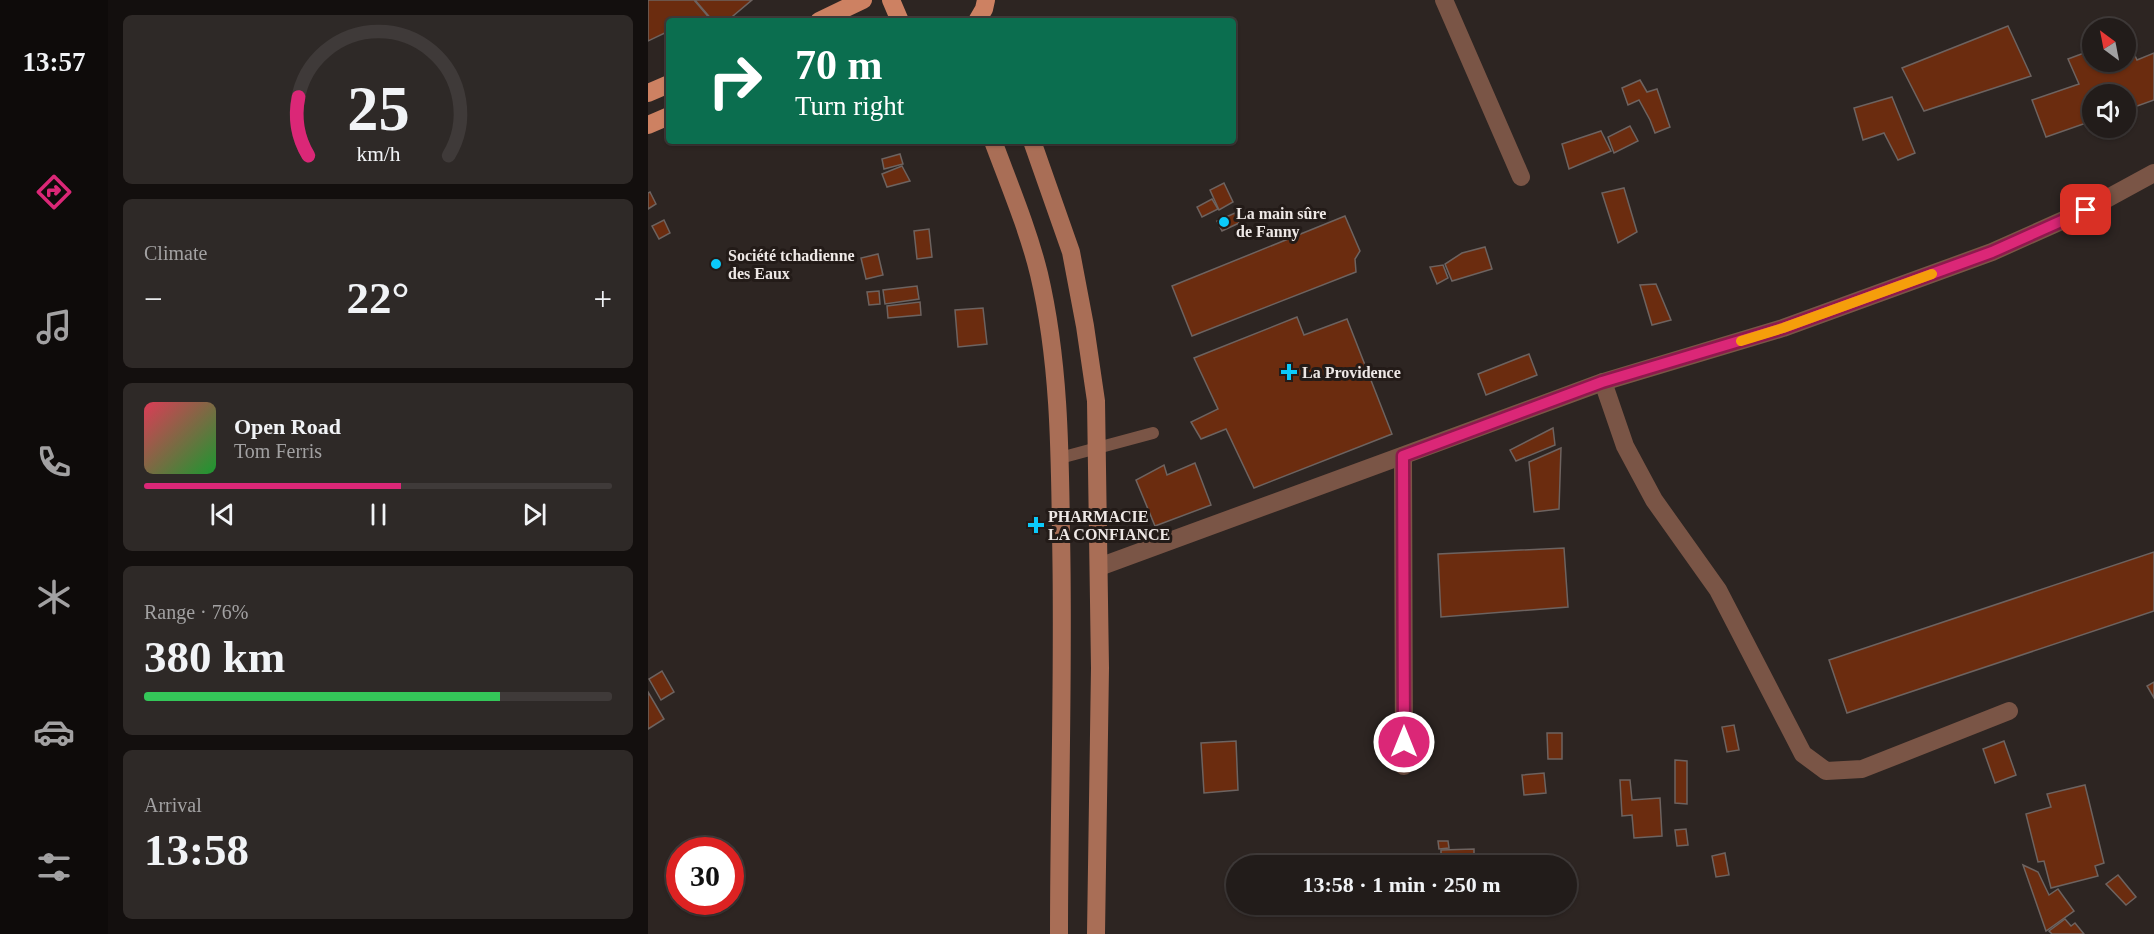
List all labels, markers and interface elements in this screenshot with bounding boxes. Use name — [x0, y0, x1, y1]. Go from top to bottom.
north arrow — [2082, 18, 2136, 72]
map controls — [2082, 18, 2136, 138]
icon: right — [696, 42, 774, 120]
text: 70 m — [795, 42, 883, 88]
text: 13:57 — [23, 47, 86, 77]
text: 25 — [347, 75, 409, 144]
button: sound — [2082, 84, 2136, 138]
text: Turn right — [795, 91, 904, 121]
text: km/h — [356, 143, 400, 167]
icon: directions — [33, 171, 75, 213]
pin — [2060, 184, 2111, 235]
icon: arrive — [2069, 193, 2102, 226]
place label: La main sûre de Fanny — [1236, 205, 1326, 241]
marker: La main sûre de Fanny — [1217, 215, 1231, 229]
text: Climate — [144, 242, 207, 264]
place label: Société tchadienne des Eaux — [728, 247, 855, 282]
marker: Société tchadienne des Eaux — [709, 257, 723, 271]
text: 22° — [347, 273, 410, 323]
text: − — [144, 281, 163, 317]
text: + — [593, 281, 612, 317]
icon: music — [33, 306, 75, 348]
marker: La Providence — [1280, 363, 1298, 381]
place label: La Providence — [1302, 364, 1401, 381]
text: Open Road — [234, 414, 341, 439]
text: Tom Ferris — [234, 440, 322, 462]
icon: phone — [33, 441, 75, 483]
icon: previous — [206, 498, 239, 531]
icon: pause — [362, 498, 395, 531]
icon: next — [518, 498, 551, 531]
place label: PHARMACIE LA CONFIANCE — [1048, 508, 1170, 543]
marker: PHARMACIE LA CONFIANCE — [1029, 518, 1043, 532]
icon: climate — [33, 576, 75, 618]
text: Range · 76% — [144, 601, 248, 623]
text: 380 km — [144, 632, 285, 682]
position arrow — [1372, 710, 1436, 774]
icon: car — [33, 711, 75, 753]
text: Arrival — [144, 794, 202, 816]
text: 13:58 — [144, 825, 249, 875]
speed limit sign: 30 — [666, 837, 744, 915]
icon: filters — [33, 846, 75, 888]
text: 13:58 · 1 min · 250 m — [1303, 872, 1501, 897]

